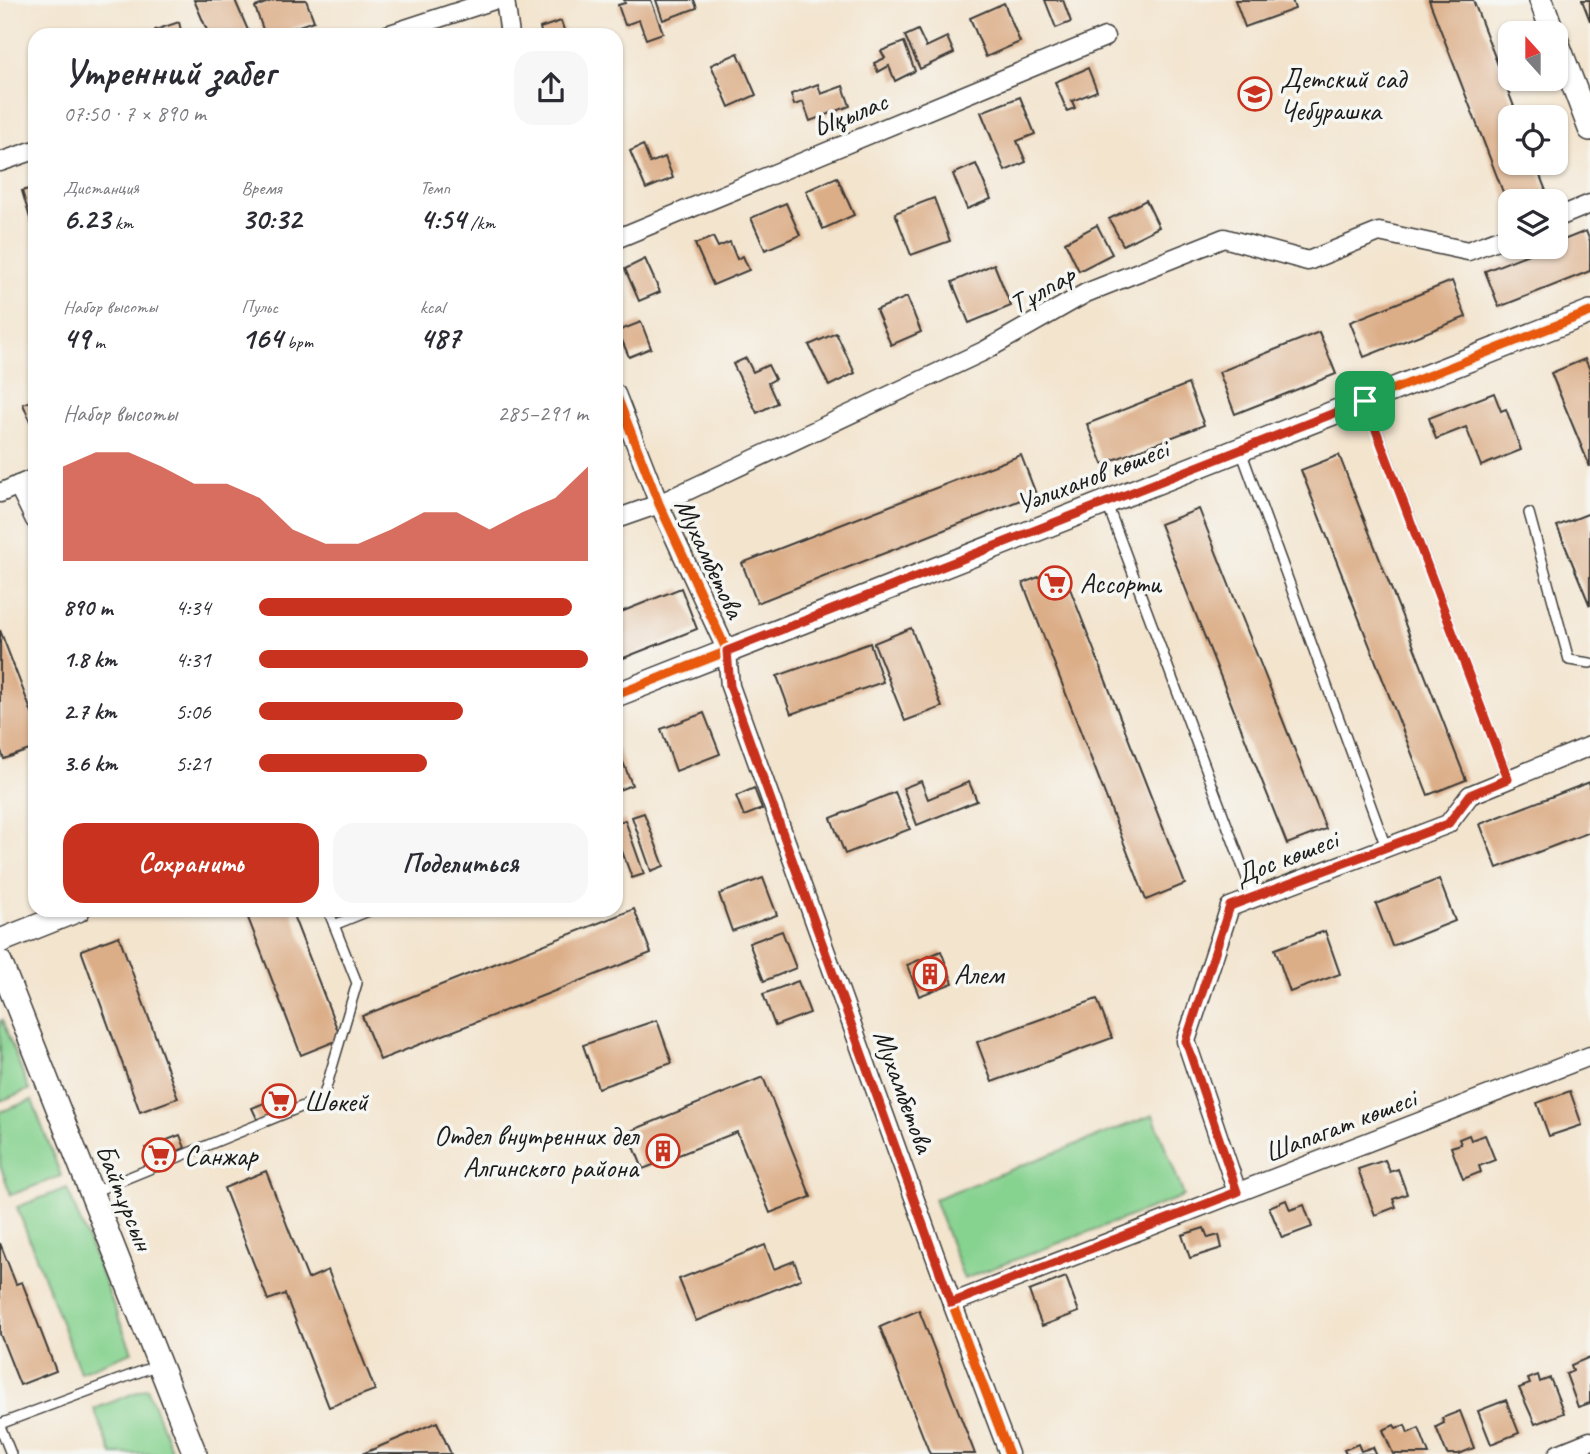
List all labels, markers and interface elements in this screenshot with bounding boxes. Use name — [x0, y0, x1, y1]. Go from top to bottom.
north arrow — [1498, 21, 1568, 91]
map controls — [1498, 21, 1568, 259]
text: Утренний забег — [63, 49, 275, 96]
button: share — [514, 51, 588, 125]
place label: Детский сад Чебурашка — [1280, 61, 1409, 128]
school or university icon: Детский сад Чебурашка — [1236, 75, 1274, 113]
street label: Ықылас — [808, 83, 893, 145]
text: 07:50 · 7 × 890 m — [63, 99, 206, 128]
button: locate — [1498, 105, 1568, 175]
text: Дистанция — [63, 176, 139, 200]
text: Время — [241, 176, 281, 200]
text: Темп — [420, 176, 450, 200]
button: layers — [1498, 189, 1568, 259]
text: 6.23 — [63, 200, 110, 238]
text: 30:32 — [241, 200, 301, 238]
text: 4:54 — [420, 200, 466, 238]
text: km — [110, 211, 133, 235]
text: /km — [466, 211, 495, 235]
street label: Тұлпар — [1003, 256, 1083, 321]
text: Набор высоты — [63, 295, 157, 319]
text: Пульс — [241, 295, 278, 319]
text: kcal — [420, 295, 445, 319]
text: 49 — [63, 319, 90, 357]
text: 164 — [241, 319, 282, 357]
text: 487 — [420, 319, 460, 357]
text: m — [90, 330, 105, 354]
text: bpm — [282, 330, 313, 354]
pin — [1335, 371, 1395, 431]
icon: arrive — [1346, 382, 1384, 420]
text: Набор высоты — [63, 399, 177, 428]
text: 285–291 m — [497, 399, 588, 428]
street label: Уәлиханов көшесі — [1011, 430, 1176, 521]
street label: Мухамбетова — [667, 493, 754, 625]
supermarket icon: Ассорти — [1036, 564, 1074, 602]
place label: Ассорти — [1080, 566, 1163, 601]
text: 890 m — [63, 593, 112, 622]
text: 4:34 — [175, 593, 211, 622]
text: 1.8 km — [63, 645, 117, 674]
text: 4:31 — [175, 645, 211, 674]
text: 2.7 km — [63, 697, 116, 726]
text: 5:06 — [175, 697, 211, 726]
text: 3.6 km — [63, 749, 117, 778]
text: 5:21 — [175, 749, 211, 778]
street label: Дос көшесі — [1229, 820, 1346, 893]
button: Сохранить — [63, 823, 319, 903]
button: Поделиться — [333, 823, 588, 903]
building icon: Алем — [911, 955, 949, 993]
place label: Алем — [954, 957, 1006, 992]
street label: Мухамбетова — [866, 1025, 943, 1159]
street label: Шапагат көшесі — [1259, 1079, 1424, 1170]
supermarket icon: Шөкей — [260, 1082, 298, 1120]
place label: Шөкей — [304, 1084, 369, 1119]
place label: Отдел внутренних дел Алгинского района — [434, 1118, 640, 1185]
building icon: Отдел внутренних дел Алгинского района — [644, 1132, 682, 1170]
supermarket icon: Санжар — [140, 1136, 178, 1174]
place label: Санжар — [184, 1138, 260, 1173]
street label: Байтұрсын — [88, 1139, 163, 1257]

